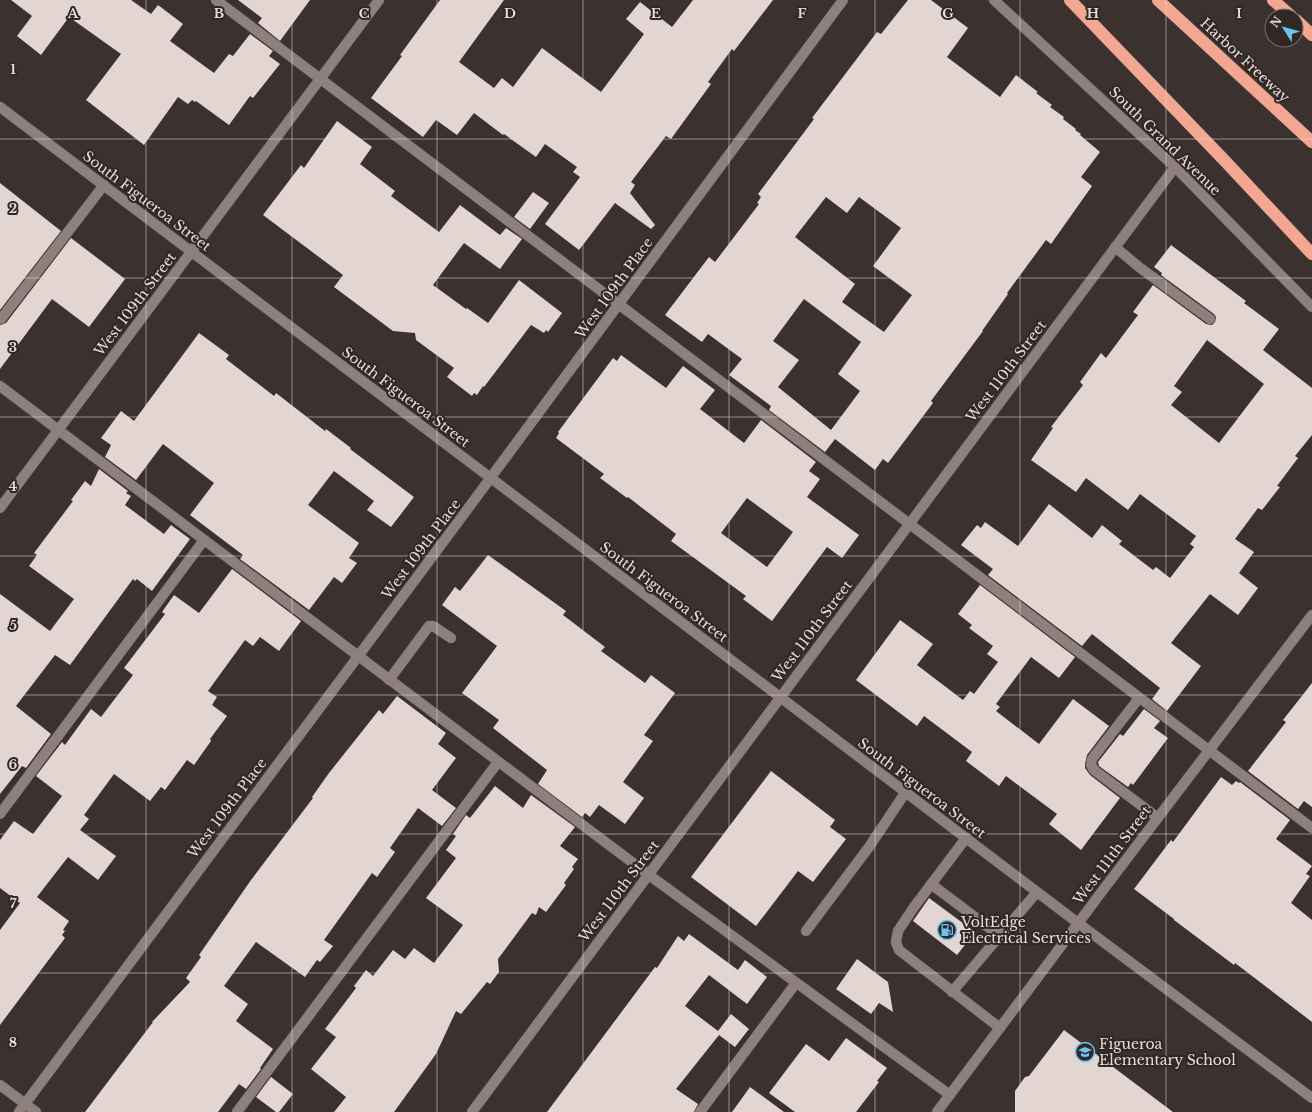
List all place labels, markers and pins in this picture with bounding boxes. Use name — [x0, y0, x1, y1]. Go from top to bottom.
place label: VoltEdge Electrical Services — [960, 913, 1091, 947]
fuel station icon: VoltEdge Electrical Services — [936, 919, 958, 941]
place label: Figueroa Elementary School — [1099, 1035, 1236, 1069]
school or university icon: Figueroa Elementary School — [1074, 1041, 1096, 1063]

